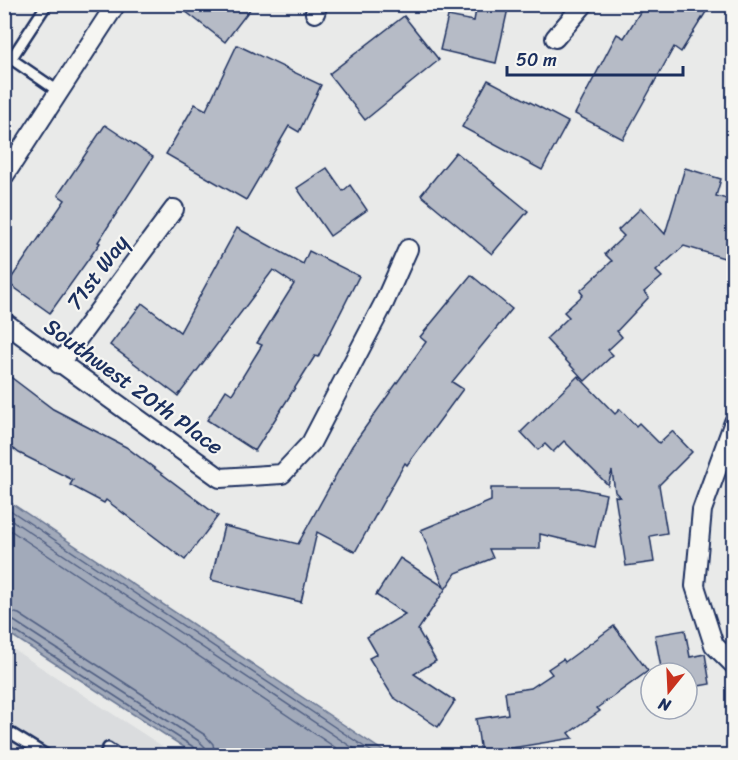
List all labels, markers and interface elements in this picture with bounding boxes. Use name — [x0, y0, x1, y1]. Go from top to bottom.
scale bar — [507, 39, 682, 77]
text: 50 m — [516, 44, 557, 76]
street label: 71st Way — [56, 225, 140, 319]
street label: Southwest 20th Place — [35, 307, 232, 465]
north arrow — [639, 661, 699, 721]
text: N — [654, 689, 675, 721]

